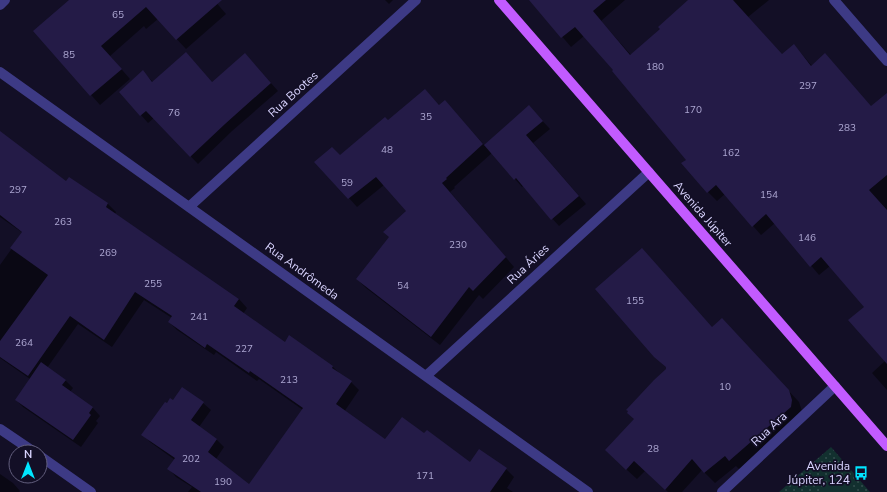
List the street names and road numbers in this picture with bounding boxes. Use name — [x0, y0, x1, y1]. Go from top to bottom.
street label: Rua Bootes — [265, 67, 322, 121]
street label: Avenida Júpiter — [670, 178, 736, 251]
street label: Rua Andrômeda — [262, 239, 342, 303]
street label: Rua Áries — [503, 240, 553, 288]
street label: Rua Ara — [748, 408, 790, 450]

